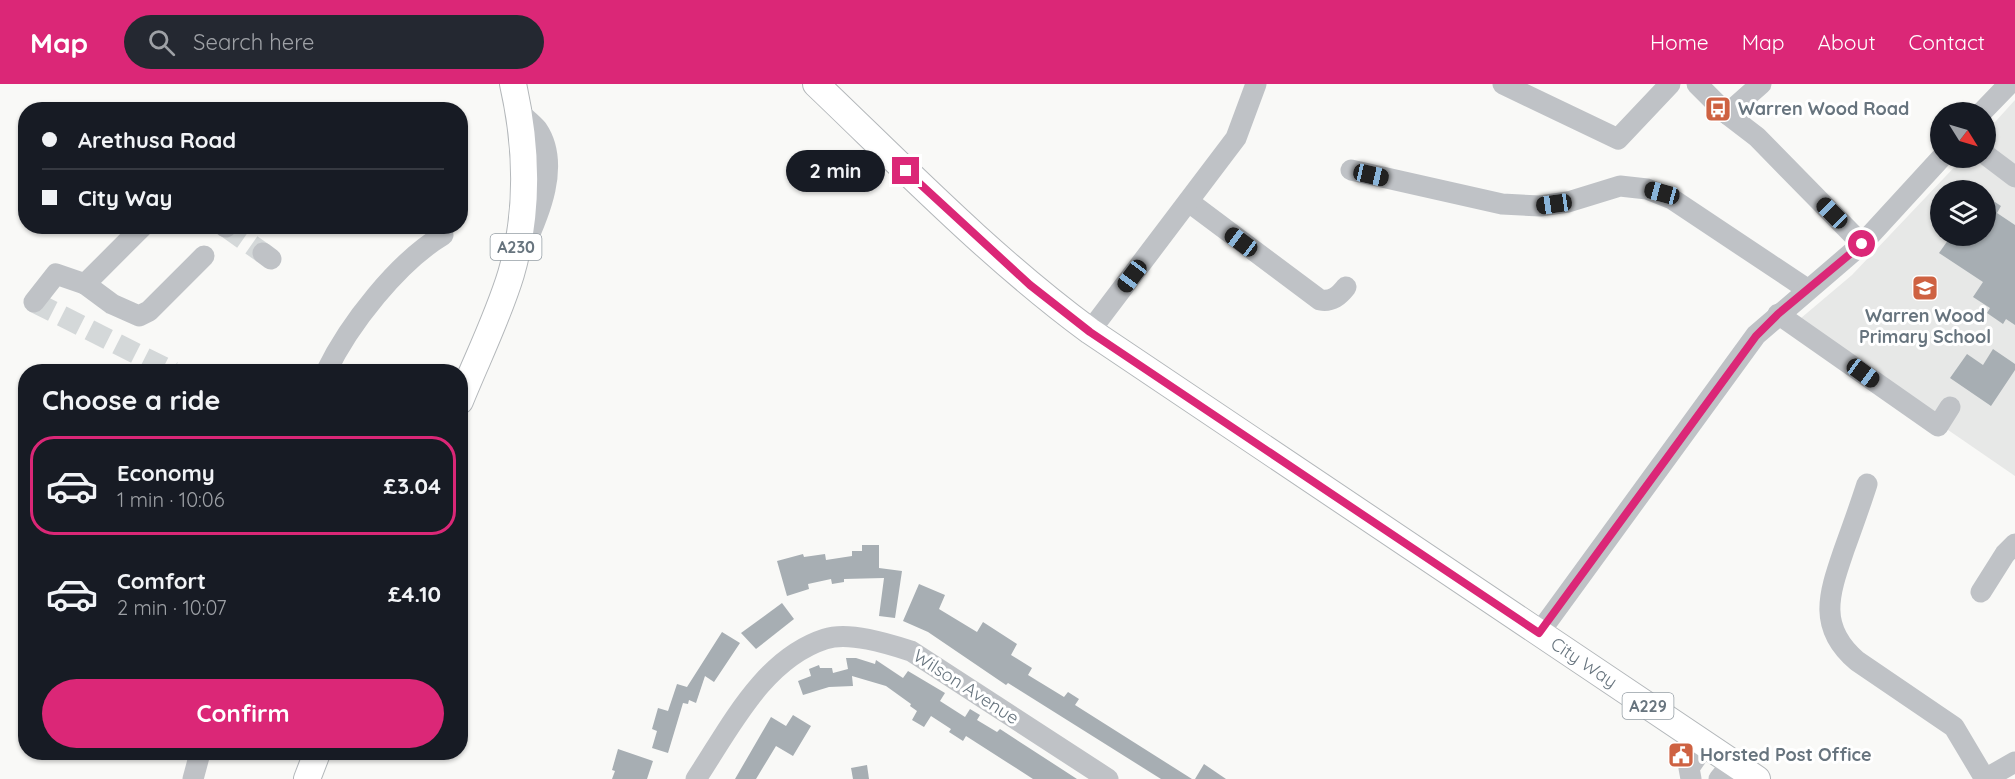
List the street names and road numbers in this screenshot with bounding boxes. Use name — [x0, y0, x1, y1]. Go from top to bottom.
road number: A230 — [490, 234, 542, 260]
street label: City Way — [1546, 632, 1622, 693]
street label: Wilson Avenue — [909, 644, 1024, 729]
road number: A229 — [1622, 693, 1674, 719]

